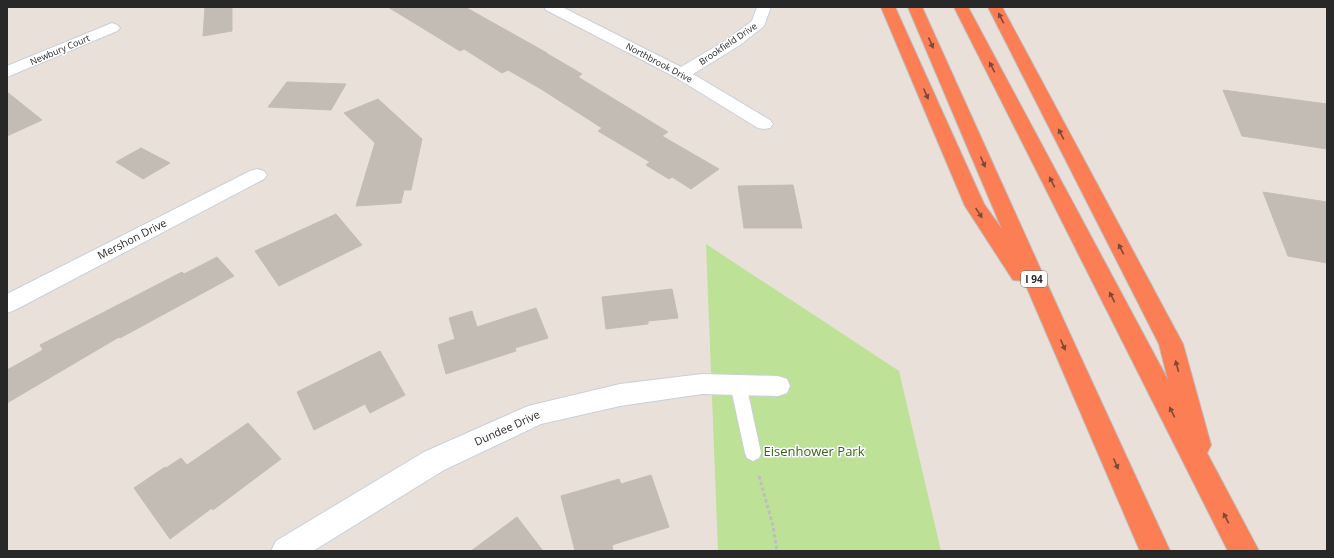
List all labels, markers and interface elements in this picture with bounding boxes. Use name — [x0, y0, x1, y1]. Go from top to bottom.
one-way arrow — [998, 12, 1004, 24]
street label: Brookfield Drive — [696, 19, 759, 68]
street label: Newbury Court — [28, 31, 92, 68]
one-way arrow — [928, 37, 934, 49]
street label: Northbrook Drive — [624, 40, 695, 86]
one-way arrow — [988, 61, 995, 72]
one-way arrow — [923, 89, 929, 100]
one-way arrow — [1058, 128, 1064, 139]
one-way arrow — [980, 156, 986, 168]
one-way arrow — [1048, 176, 1055, 188]
one-way arrow — [976, 207, 983, 218]
street label: Mershon Drive — [95, 215, 169, 262]
one-way arrow — [1118, 243, 1125, 254]
road number: I 94 — [1021, 271, 1047, 287]
one-way arrow — [1108, 291, 1115, 303]
one-way arrow — [1060, 339, 1066, 351]
one-way arrow — [1174, 359, 1180, 371]
street label: Dundee Drive — [472, 406, 542, 449]
one-way arrow — [1169, 407, 1175, 418]
park label: Eisenhower Park — [763, 442, 865, 460]
one-way arrow — [1113, 458, 1119, 469]
one-way arrow — [1223, 512, 1230, 523]

